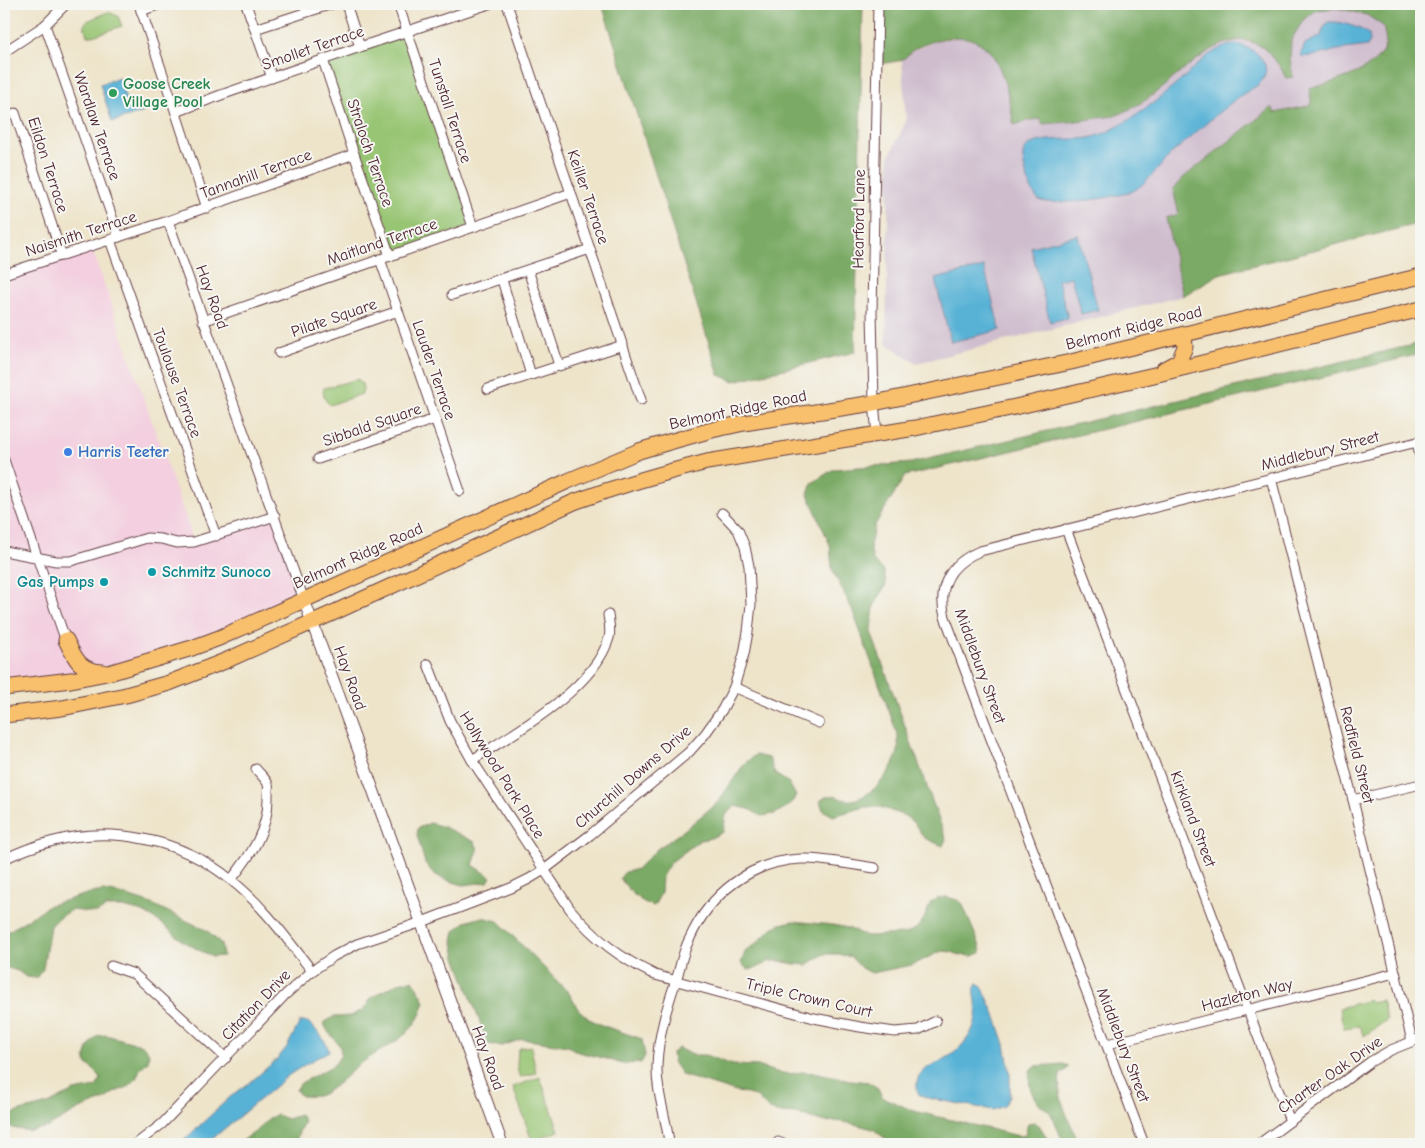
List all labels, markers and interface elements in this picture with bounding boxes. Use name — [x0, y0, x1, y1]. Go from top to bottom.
street label: Smollet Terrace — [260, 22, 366, 74]
street label: Tunstall Terrace — [425, 57, 475, 165]
street label: Wardlaw Terrace — [70, 69, 124, 183]
place label: Goose Creek Village Pool — [123, 75, 210, 111]
marker: Goose Creek Village Pool — [107, 87, 119, 99]
street label: Straloch Terrace — [343, 97, 397, 209]
street label: Eildon Terrace — [24, 115, 72, 215]
street label: Tannahill Terrace — [198, 146, 314, 202]
street label: Keiller Terrace — [563, 147, 613, 247]
street label: Hearford Lane — [849, 169, 869, 269]
street label: Naismith Terrace — [23, 208, 139, 260]
street label: Maitland Terrace — [324, 215, 440, 269]
street label: Hay Road — [192, 263, 232, 331]
street label: Pilate Square — [289, 295, 379, 341]
street label: Belmont Ridge Road — [1064, 302, 1204, 354]
street label: Lauder Terrace — [409, 318, 459, 422]
street label: Toulouse Terrace — [149, 326, 205, 440]
street label: Belmont Ridge Road — [668, 387, 808, 433]
street label: Sibbald Square — [320, 400, 424, 450]
street label: Middlebury Street — [1259, 428, 1381, 474]
place label: Harris Teeter — [78, 443, 169, 461]
marker: Harris Teeter — [62, 446, 74, 458]
street label: Belmont Ridge Road — [290, 519, 426, 593]
place label: Schmitz Sunoco — [162, 563, 271, 581]
marker: Schmitz Sunoco — [146, 566, 158, 578]
place label: Gas Pumps — [17, 573, 94, 591]
marker: Gas Pumps — [98, 576, 110, 588]
street label: Middlebury Street — [951, 606, 1009, 726]
street label: Hay Road — [330, 644, 370, 712]
street label: Redfield Street — [1336, 705, 1378, 806]
street label: Hollywood Park Place — [456, 708, 548, 842]
street label: Churchill Downs Drive — [571, 722, 695, 832]
street label: Kirkland Street — [1166, 769, 1220, 870]
street label: Citation Drive — [218, 966, 294, 1044]
street label: Triple Crown Court — [744, 975, 874, 1021]
street label: Hazleton Way — [1200, 975, 1295, 1015]
street label: Middlebury Street — [1093, 985, 1153, 1105]
street label: Hay Road — [468, 1024, 508, 1092]
street label: Charter Oak Drive — [1274, 1032, 1386, 1118]

